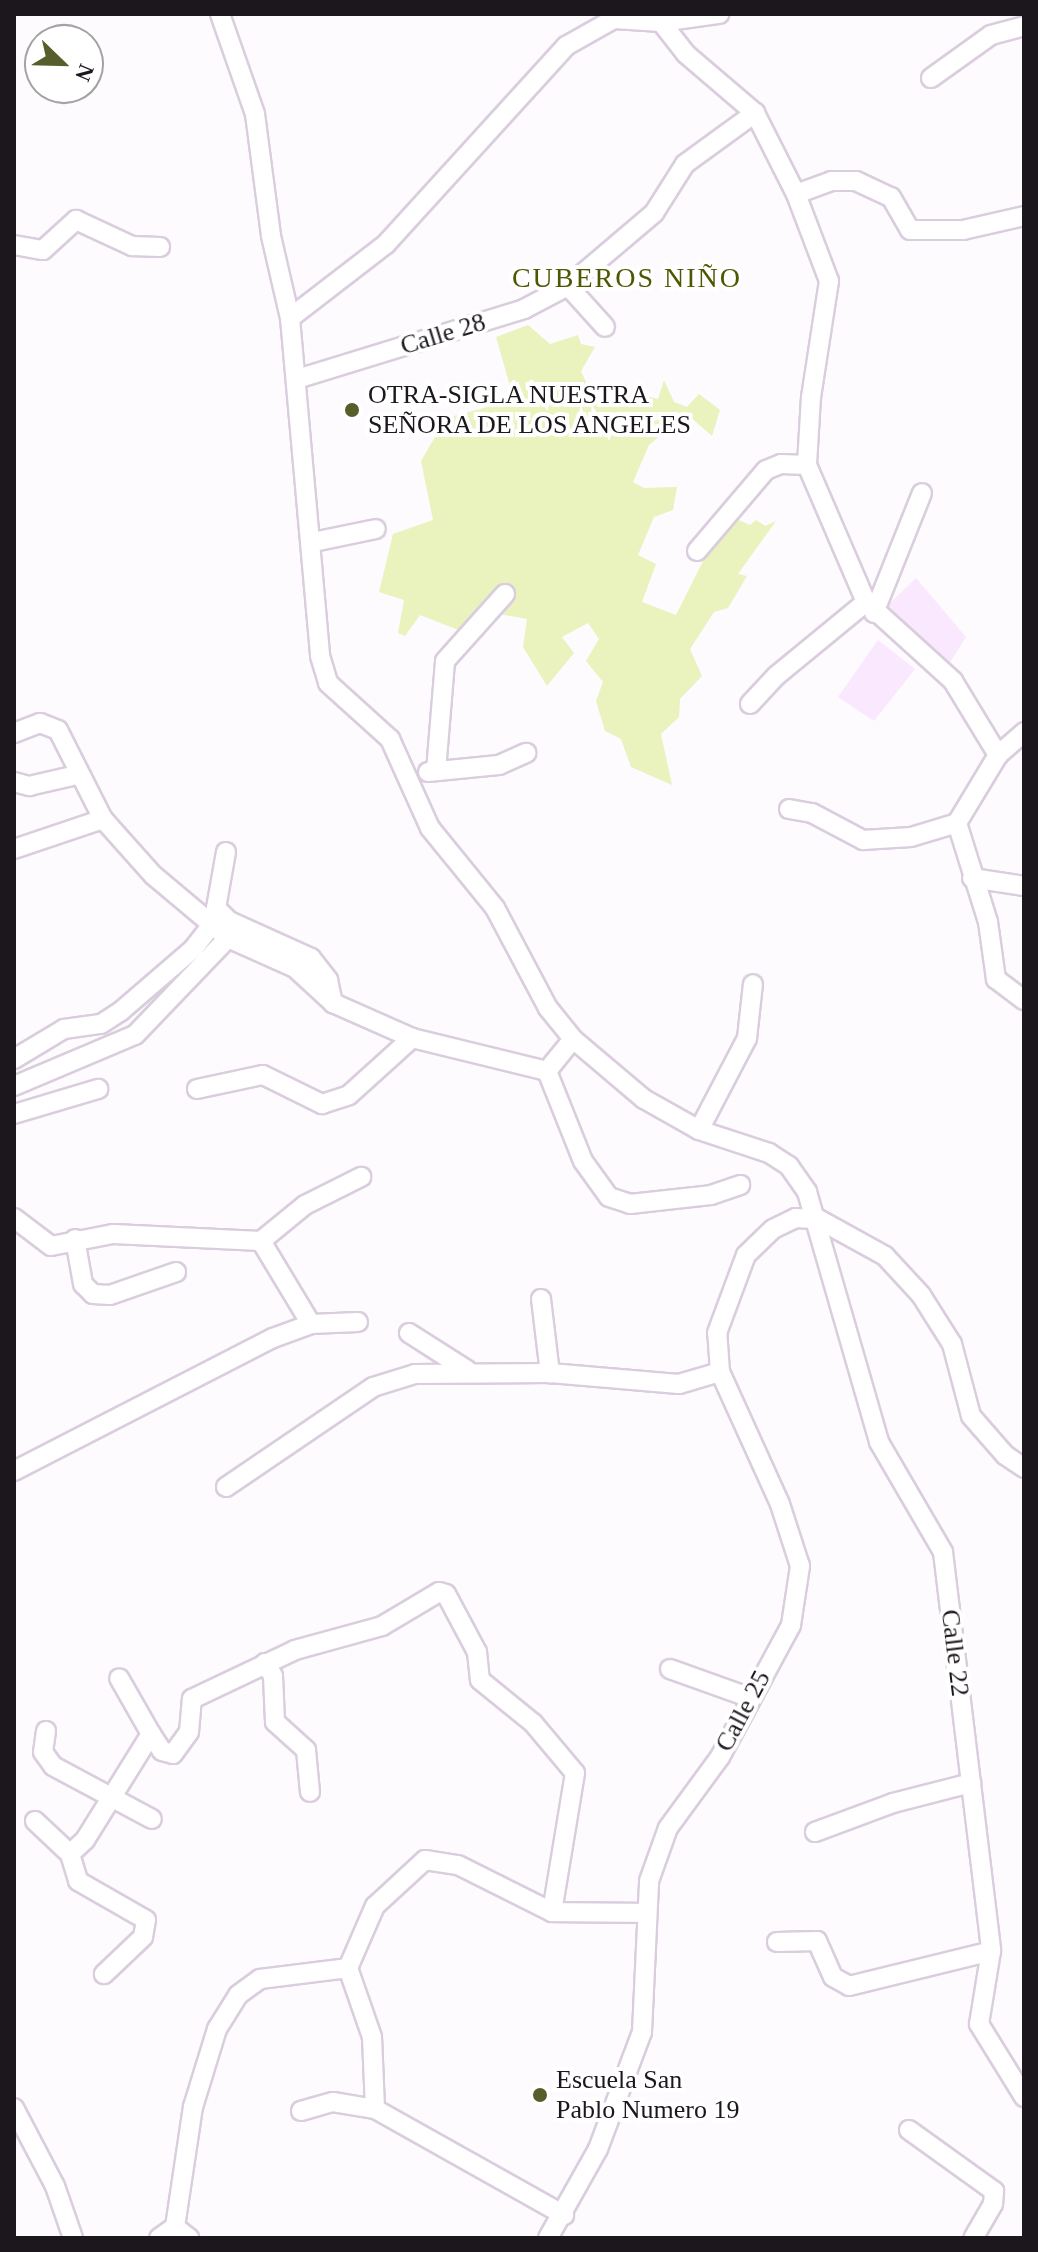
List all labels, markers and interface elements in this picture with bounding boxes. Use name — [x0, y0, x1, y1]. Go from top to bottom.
north arrow — [24, 24, 104, 104]
text: N — [70, 61, 99, 85]
district label: CUBEROS NIÑO — [512, 261, 742, 295]
street label: Calle 28 — [397, 306, 489, 362]
place label: OTRA-SIGLA NUESTRA SEÑORA DE LOS ANGELES — [368, 379, 694, 440]
marker: OTRA-SIGLA NUESTRA SEÑORA DE LOS ANGELES — [343, 401, 361, 419]
street label: Calle 22 — [934, 1608, 976, 1698]
street label: Calle 25 — [709, 1665, 777, 1757]
place label: Escuela San Pablo Numero 19 — [556, 2064, 739, 2126]
marker: Escuela San Pablo Numero 19 — [531, 2086, 549, 2104]

